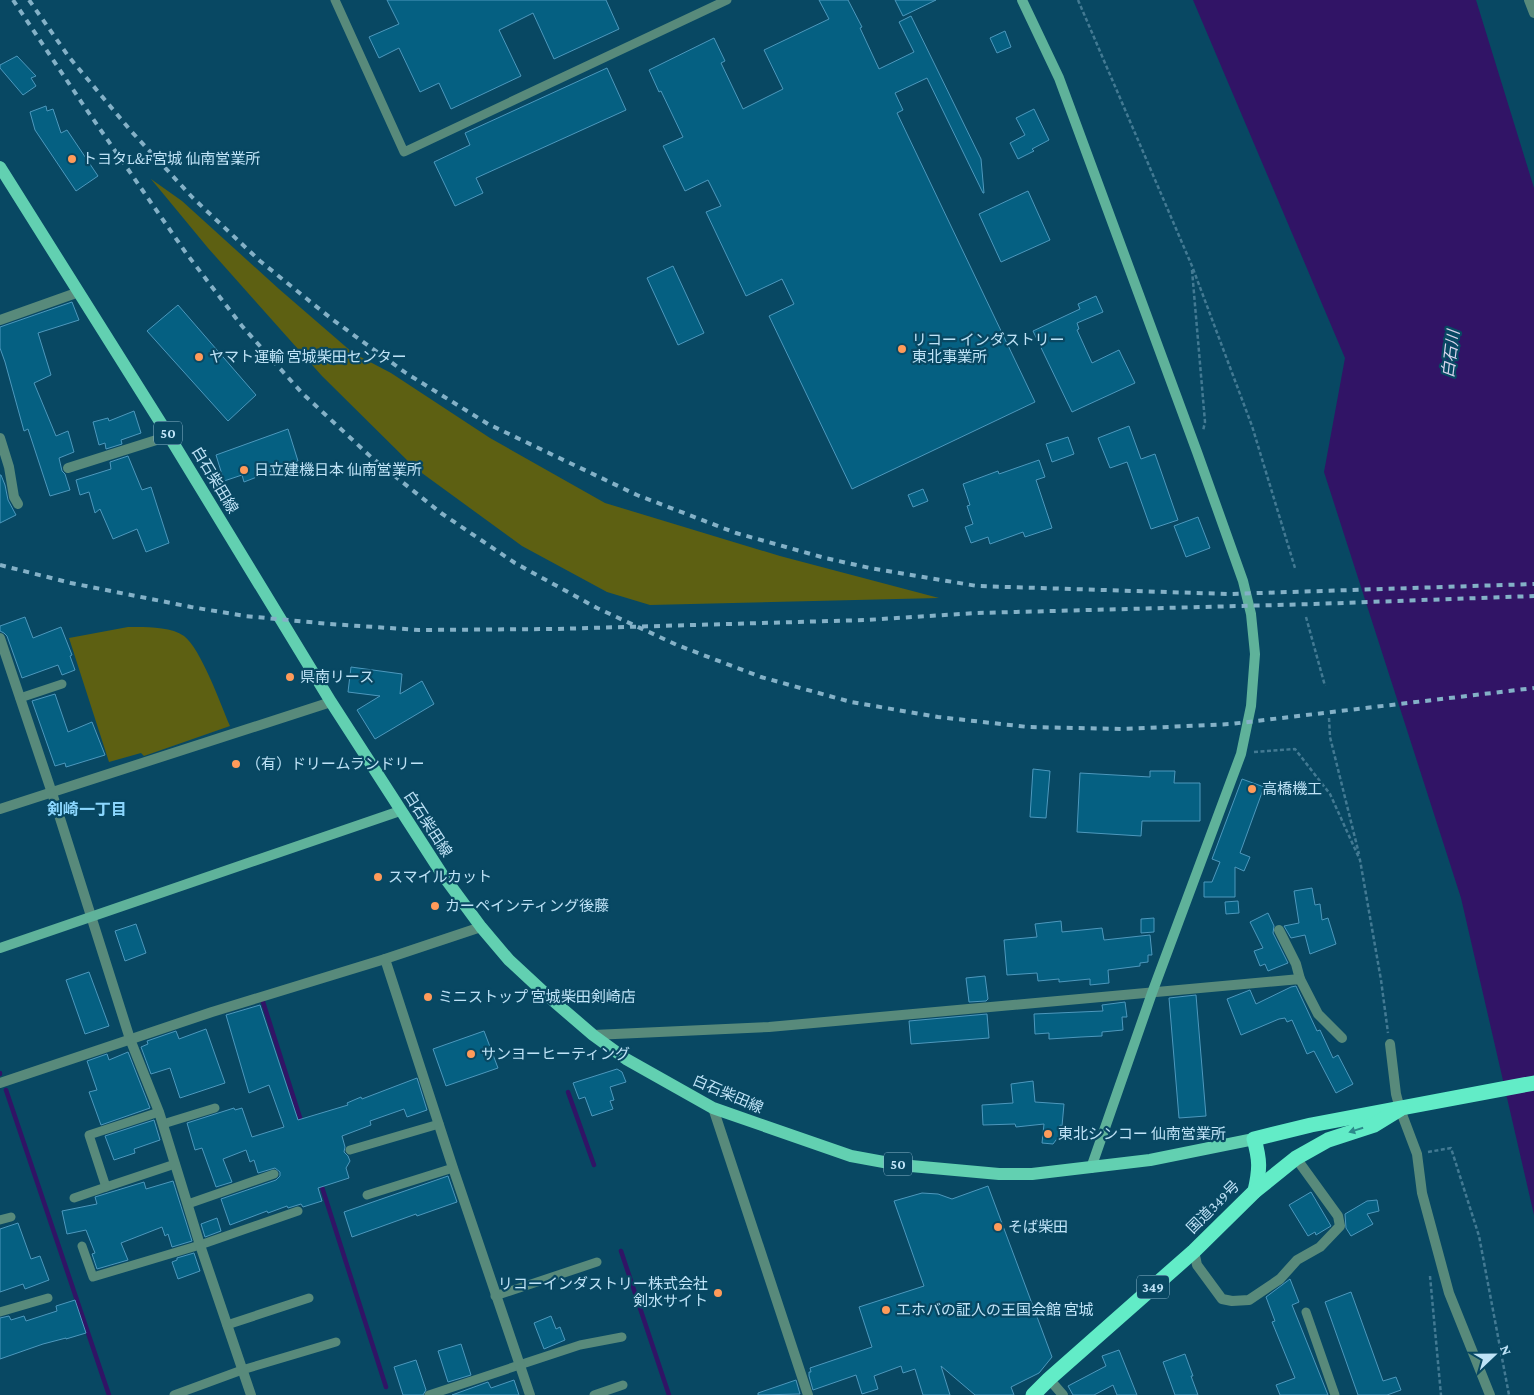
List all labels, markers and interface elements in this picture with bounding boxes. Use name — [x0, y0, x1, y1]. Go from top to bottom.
place label: トヨタL&F宮城 仙南営業所 — [82, 151, 260, 167]
marker: トヨタL&F宮城 仙南営業所 — [66, 153, 78, 165]
water label: 白石川 — [1439, 327, 1462, 379]
place label: リコー インダストリー 東北事業所 — [912, 332, 1065, 365]
marker: リコー インダストリー 東北事業所 — [896, 343, 908, 355]
place label: ヤマト運輸 宮城柴田センター — [209, 348, 407, 365]
marker: ヤマト運輸 宮城柴田センター — [193, 351, 205, 363]
road number: 50 — [154, 422, 182, 444]
street label: 白石柴田線 — [189, 444, 241, 516]
place label: 日立建機日本 仙南営業所 — [254, 461, 422, 478]
marker: 日立建機日本 仙南営業所 — [238, 464, 250, 476]
place label: 県南リース — [300, 669, 374, 685]
marker: 県南リース — [284, 671, 296, 683]
place label: （有）ドリームランドリー — [246, 756, 425, 772]
marker: （有）ドリームランドリー — [230, 758, 242, 770]
place label: 高橋機工 — [1262, 780, 1322, 797]
marker: 高橋機工 — [1246, 783, 1258, 795]
street label: 白石柴田線 — [401, 788, 455, 860]
district label: 剣崎一丁目 — [47, 801, 127, 818]
place label: スマイルカット — [388, 869, 492, 885]
marker: スマイルカット — [372, 871, 384, 883]
place label: カーペインティング後藤 — [445, 898, 609, 914]
marker: カーペインティング後藤 — [429, 900, 441, 912]
place label: ミニストップ 宮城柴田剣崎店 — [438, 989, 636, 1005]
marker: ミニストップ 宮城柴田剣崎店 — [422, 991, 434, 1003]
place label: サンヨーヒーティング — [481, 1046, 630, 1062]
marker: サンヨーヒーティング — [465, 1048, 477, 1060]
street label: 白石柴田線 — [690, 1072, 766, 1116]
place label: 東北シンコー 仙南営業所 — [1058, 1125, 1226, 1142]
one-way arrow — [1349, 1127, 1364, 1135]
marker: 東北シンコー 仙南営業所 — [1042, 1128, 1054, 1140]
road number: 50 — [884, 1152, 912, 1176]
street label: 国道349号 — [1184, 1178, 1242, 1236]
place label: そば柴田 — [1008, 1219, 1068, 1235]
marker: そば柴田 — [992, 1221, 1004, 1233]
road number: 349 — [1137, 1275, 1169, 1298]
place label: リコーインダストリー株式会社 剣水サイト — [498, 1276, 708, 1309]
marker: リコーインダストリー株式会社 剣水サイト — [712, 1287, 724, 1299]
place label: エホバの証人の王国会館 宮城 — [896, 1302, 1094, 1318]
marker: エホバの証人の王国会館 宮城 — [880, 1304, 892, 1316]
north arrow — [1469, 1330, 1519, 1380]
text: N — [1497, 1343, 1515, 1358]

